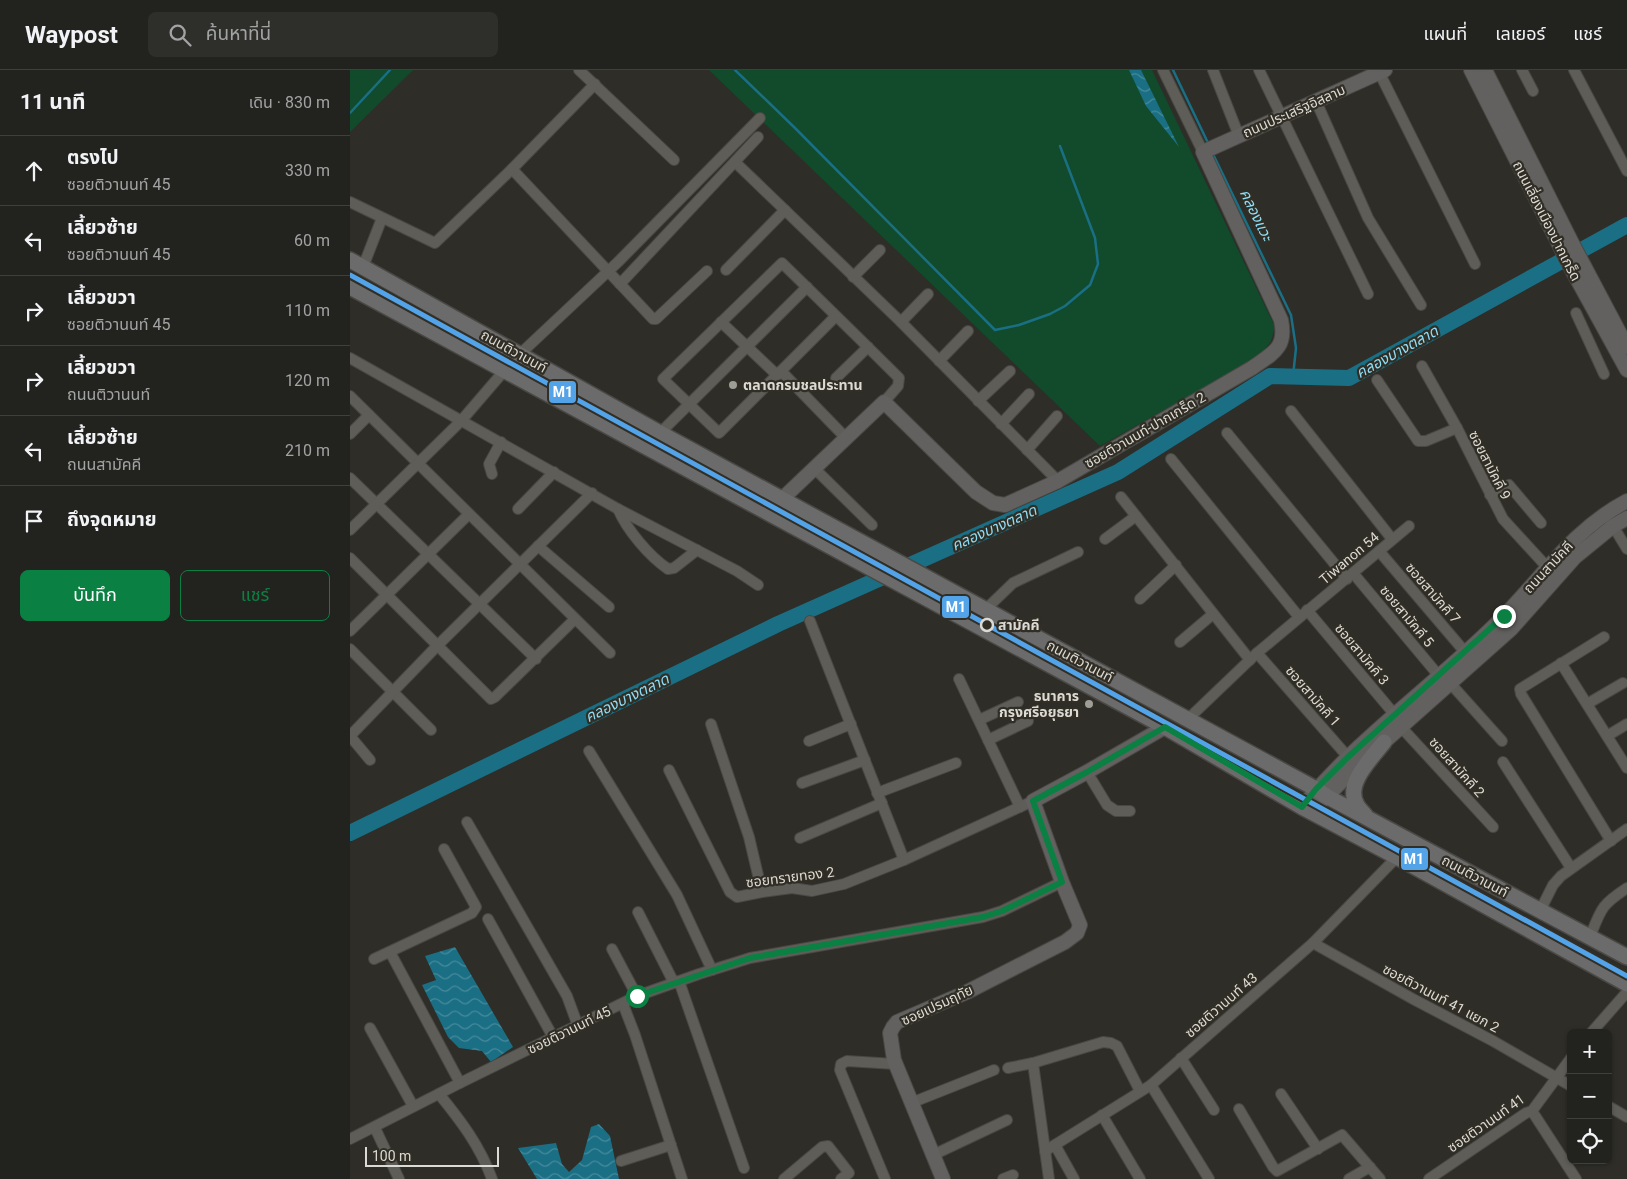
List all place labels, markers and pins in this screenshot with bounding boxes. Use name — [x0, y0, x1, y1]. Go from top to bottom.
place label: ตลาดกรมชลประทาน — [743, 377, 863, 393]
marker: ตลาดกรมชลประทาน — [727, 379, 739, 391]
place label: สามัคคี — [998, 617, 1040, 633]
marker: สามัคคี — [980, 618, 994, 632]
place label: ธนาคาร กรุงศรีอยุธยา — [999, 688, 1079, 721]
marker: ธนาคาร กรุงศรีอยุธยา — [1083, 698, 1095, 710]

